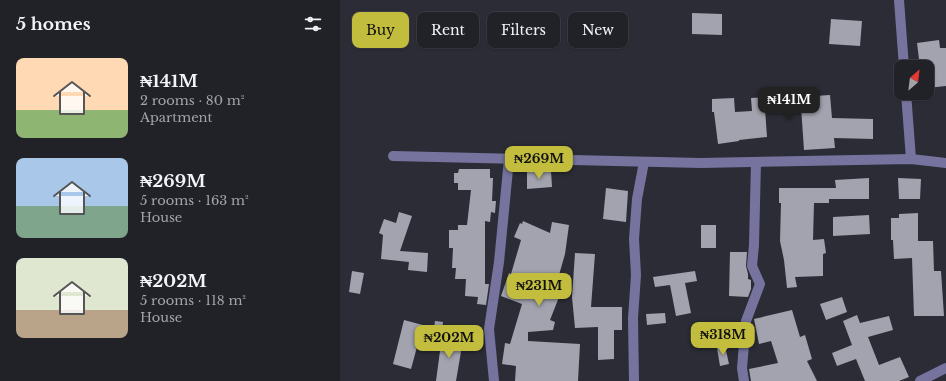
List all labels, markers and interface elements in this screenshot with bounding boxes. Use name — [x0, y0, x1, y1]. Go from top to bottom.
chip: Buy — [352, 12, 409, 48]
chip: Rent — [417, 12, 479, 48]
chip: Filters — [487, 12, 560, 48]
chip: New — [568, 12, 628, 48]
icon: filters — [302, 13, 324, 35]
text: 5 homes — [16, 14, 91, 35]
north arrow — [894, 60, 934, 100]
map controls — [894, 60, 934, 100]
text: ₦141M — [140, 71, 198, 92]
icon: home — [48, 74, 96, 122]
pin: ₦141M — [761, 87, 817, 121]
text: ₦141M — [767, 91, 811, 108]
text: 2 rooms · 80 m² — [140, 92, 244, 109]
text: Apartment — [140, 109, 212, 126]
pin: ₦269M — [511, 146, 567, 180]
text: ₦269M — [514, 150, 564, 167]
text: ₦269M — [140, 171, 206, 192]
icon: home — [48, 174, 96, 222]
text: 5 rooms · 163 m² — [140, 192, 249, 209]
text: House — [140, 209, 182, 226]
text: ₦202M — [140, 271, 207, 292]
pin: ₦231M — [511, 273, 567, 307]
icon: home — [48, 274, 96, 322]
text: ₦231M — [516, 277, 562, 294]
text: 5 rooms · 118 m² — [140, 292, 246, 309]
text: House — [140, 309, 182, 326]
pin: ₦318M — [695, 322, 751, 356]
pin: ₦202M — [421, 325, 477, 359]
text: ₦318M — [700, 326, 746, 343]
text: ₦202M — [423, 329, 475, 346]

